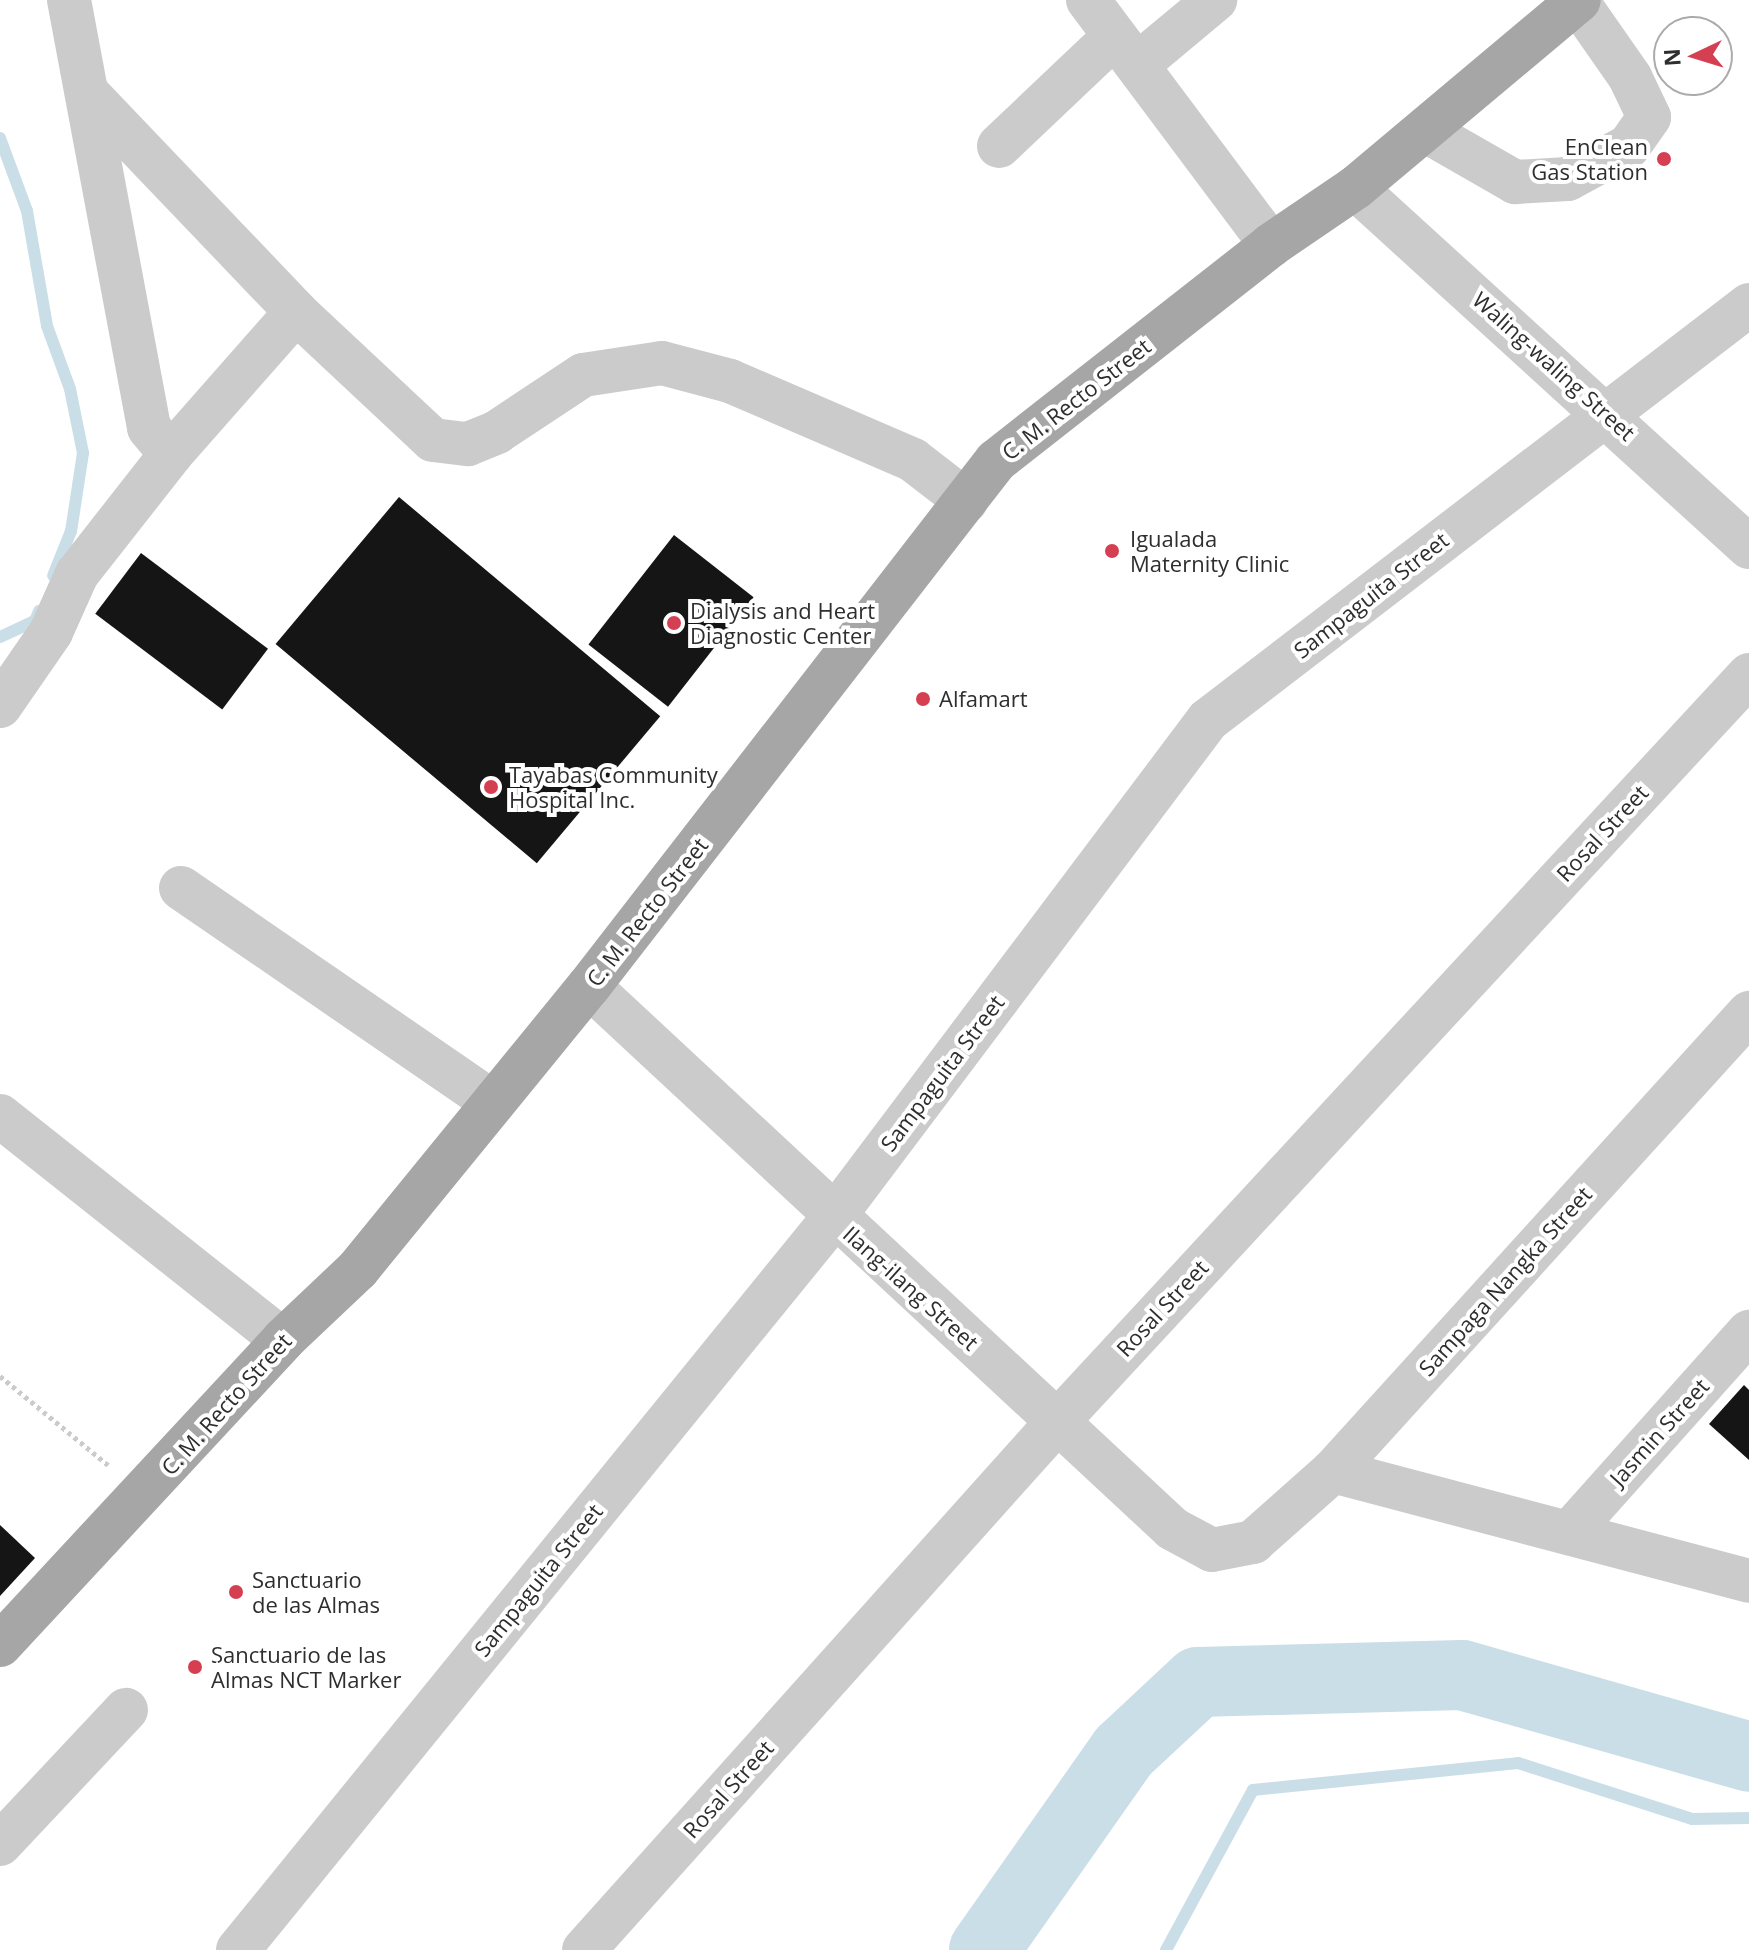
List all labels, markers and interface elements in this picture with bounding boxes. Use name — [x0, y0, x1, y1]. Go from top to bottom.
north arrow — [1653, 16, 1733, 96]
text: N — [1655, 48, 1687, 68]
place label: EnClean Gas Station — [1531, 133, 1648, 184]
marker: EnClean Gas Station — [1655, 150, 1673, 168]
street label: Waling-waling Street — [1467, 286, 1641, 446]
street label: C. M. Recto Street — [996, 333, 1156, 465]
place label: Igualada Maternity Clinic — [1130, 525, 1289, 576]
street label: Sampaguita Street — [1289, 527, 1453, 663]
marker: Igualada Maternity Clinic — [1101, 540, 1123, 562]
place label: Dialysis and Heart Diagnostic Center — [690, 597, 875, 648]
marker: Dialysis and Heart Diagnostic Center — [665, 614, 683, 632]
place label: Alfamart — [939, 686, 1028, 712]
marker: Alfamart — [914, 690, 932, 708]
place label: Tayabas Community Hospital Inc. — [509, 761, 718, 812]
marker: Tayabas Community Hospital Inc. — [480, 776, 502, 798]
street label: Rosal Street — [1551, 779, 1653, 887]
street label: C. M. Recto Street — [581, 832, 713, 992]
street label: Sampaguita Street — [875, 990, 1009, 1156]
street label: Sampaga Nangka Street — [1413, 1181, 1597, 1381]
street label: Ilang-ilang Street — [838, 1221, 984, 1355]
street label: Rosal Street — [1111, 1254, 1213, 1362]
street label: C. M. Recto Street — [156, 1328, 296, 1480]
street label: Jasmin Street — [1604, 1373, 1714, 1491]
street label: Sampaguita Street — [468, 1498, 608, 1662]
place label: Sanctuario de las Almas — [252, 1566, 380, 1618]
marker: Sanctuario de las Almas — [227, 1583, 245, 1601]
place label: Sanctuario de las Almas NCT Marker — [211, 1641, 401, 1692]
marker: Sanctuario de las Almas NCT Marker — [186, 1658, 204, 1676]
street label: Rosal Street — [677, 1735, 779, 1843]

